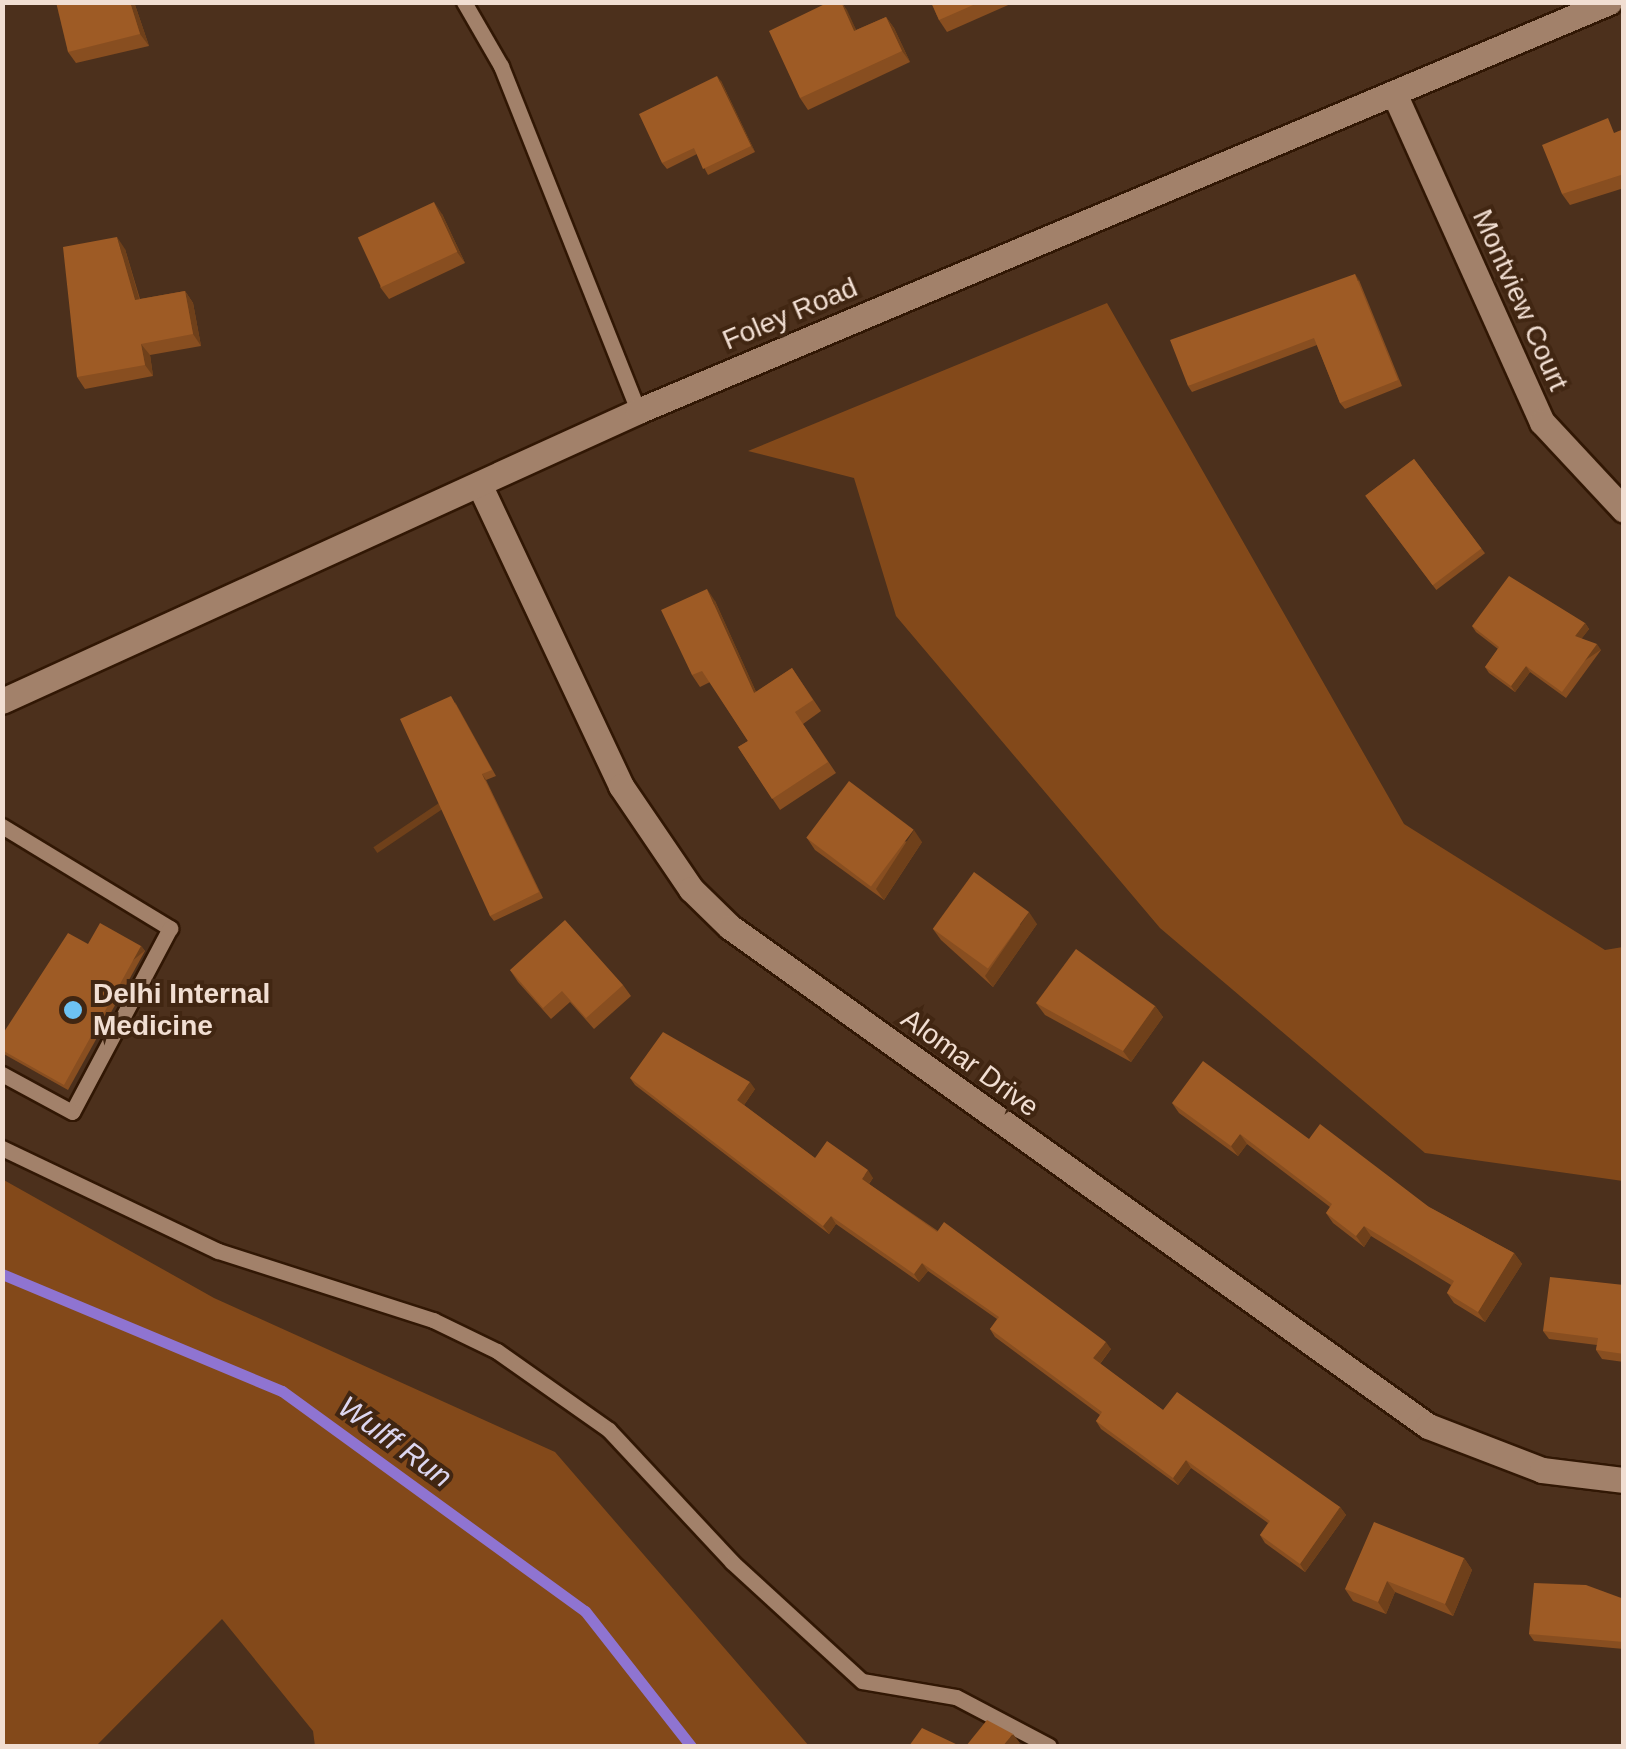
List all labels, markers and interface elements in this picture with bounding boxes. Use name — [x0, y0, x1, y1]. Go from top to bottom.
street label: Montview Court — [1465, 204, 1575, 396]
street label: Foley Road — [718, 271, 862, 357]
place label: Delhi Internal Medicine — [93, 977, 270, 1043]
marker: Delhi Internal Medicine — [62, 999, 84, 1021]
street label: Alomar Drive — [895, 1002, 1045, 1124]
water label: Wulff Run — [331, 1389, 459, 1495]

